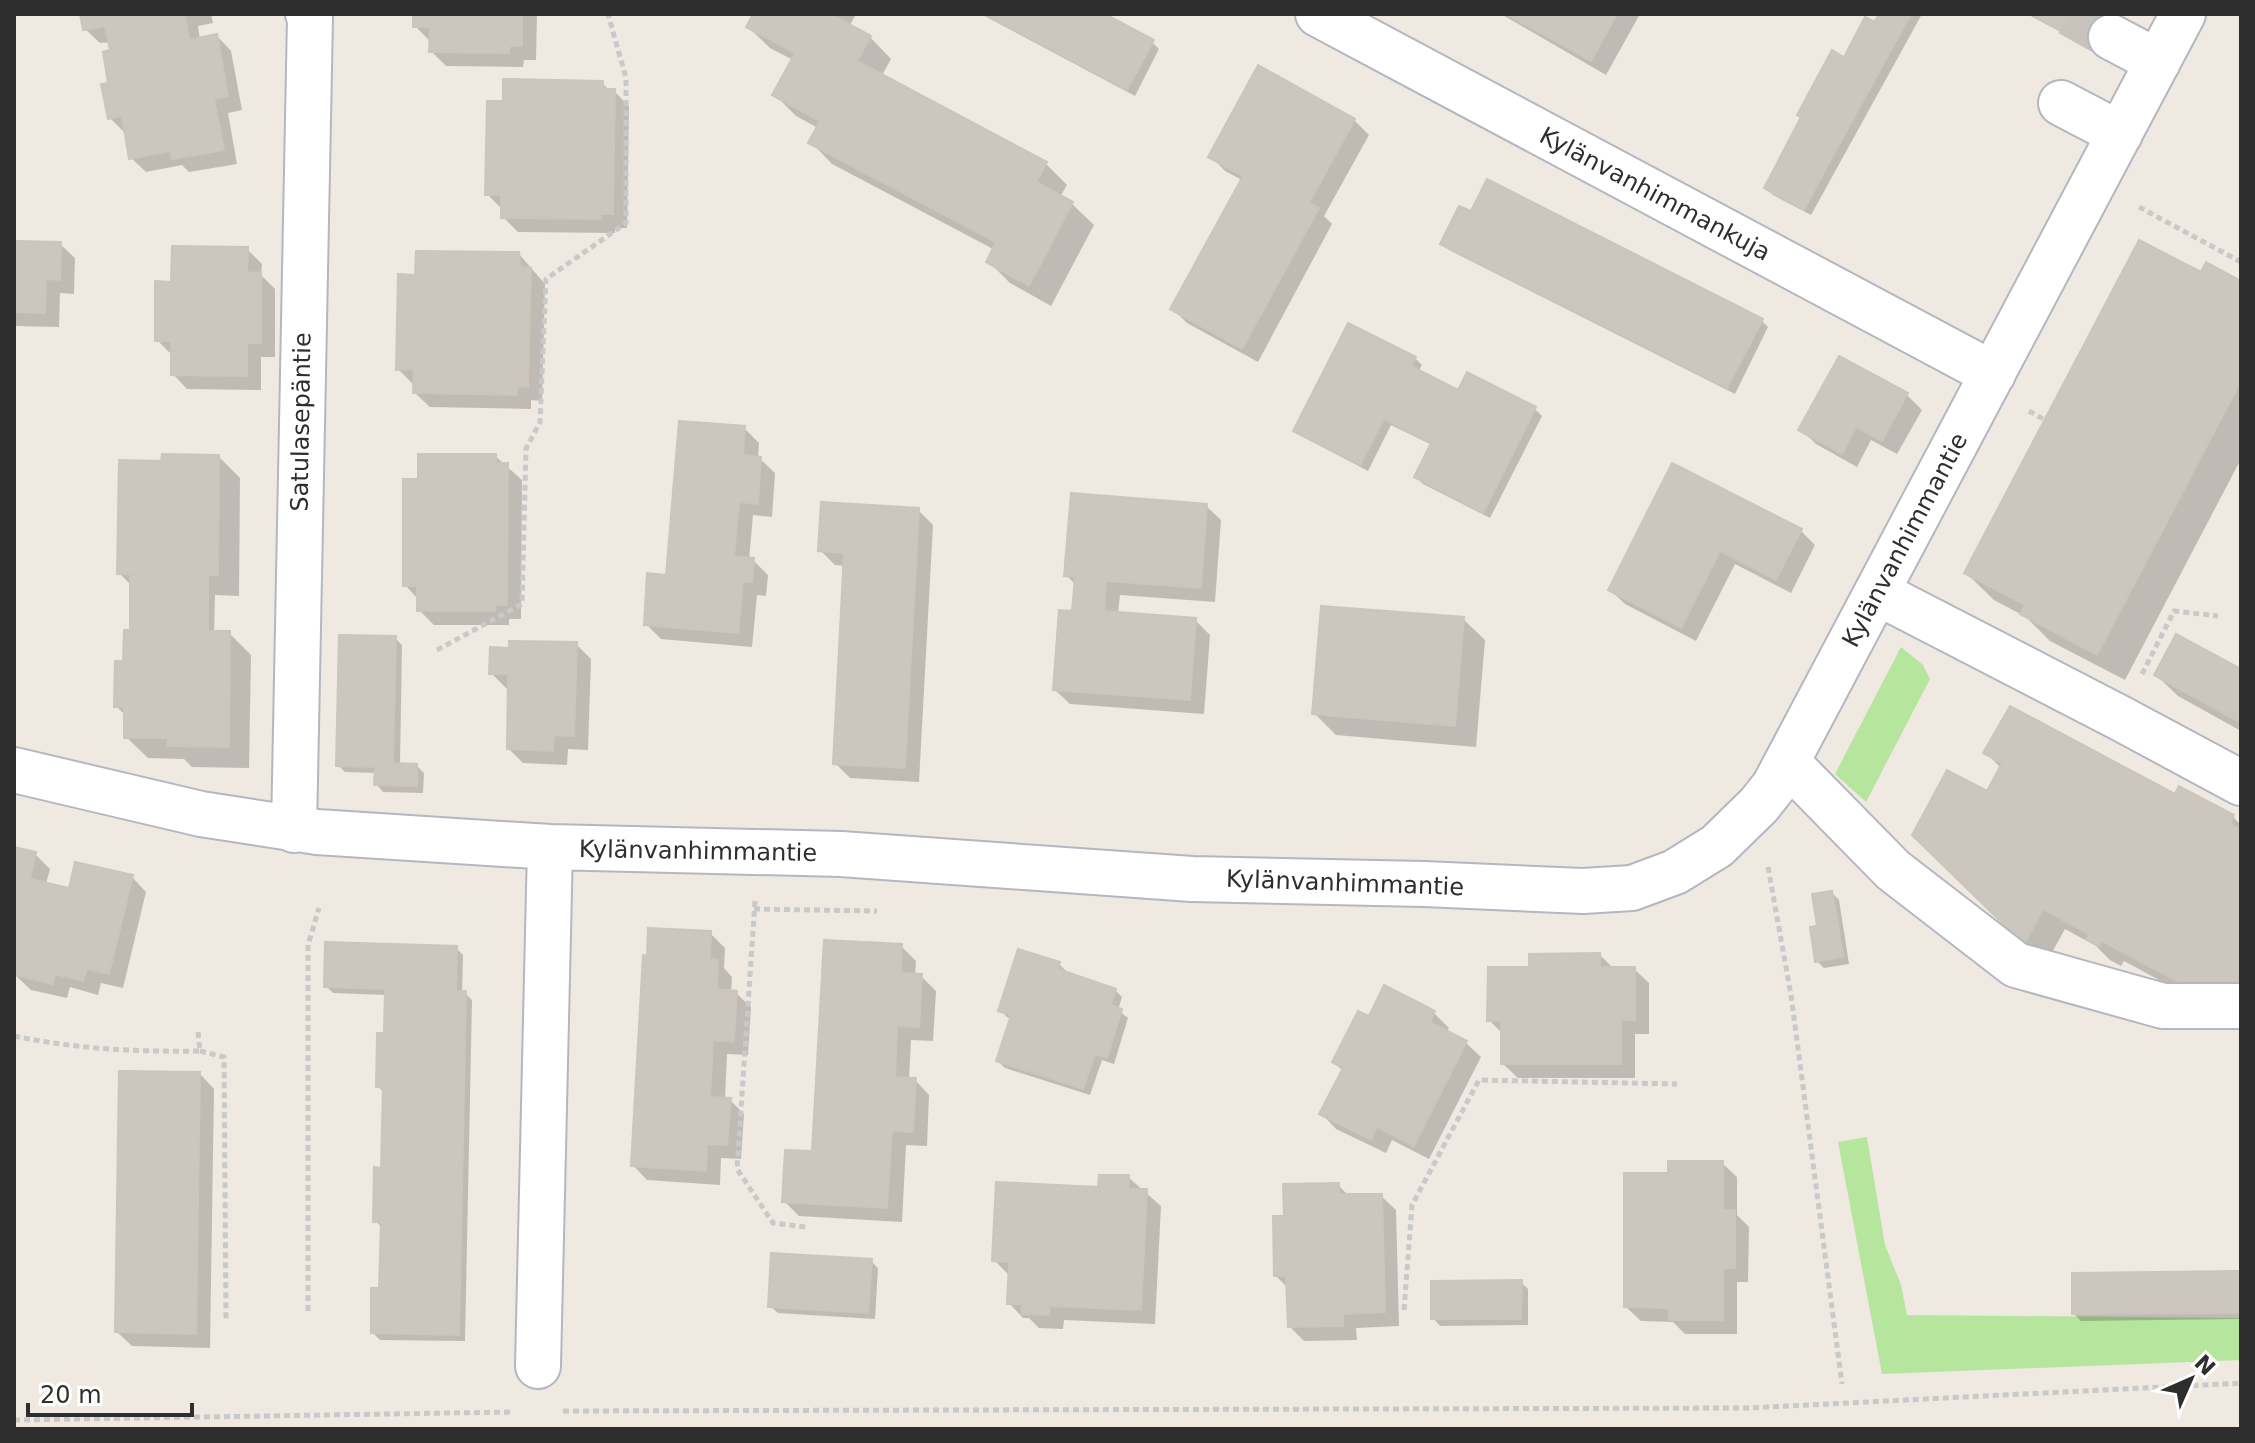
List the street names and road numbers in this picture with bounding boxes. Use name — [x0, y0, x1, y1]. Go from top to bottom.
street label: Kylänvanhimmankuja — [1535, 121, 1775, 267]
street label: Satulasepäntie — [285, 332, 317, 512]
street label: Kylänvanhimmantie — [1837, 428, 1973, 652]
street label: Kylänvanhimmantie — [579, 835, 817, 867]
street label: Kylänvanhimmantie — [1225, 865, 1465, 901]

